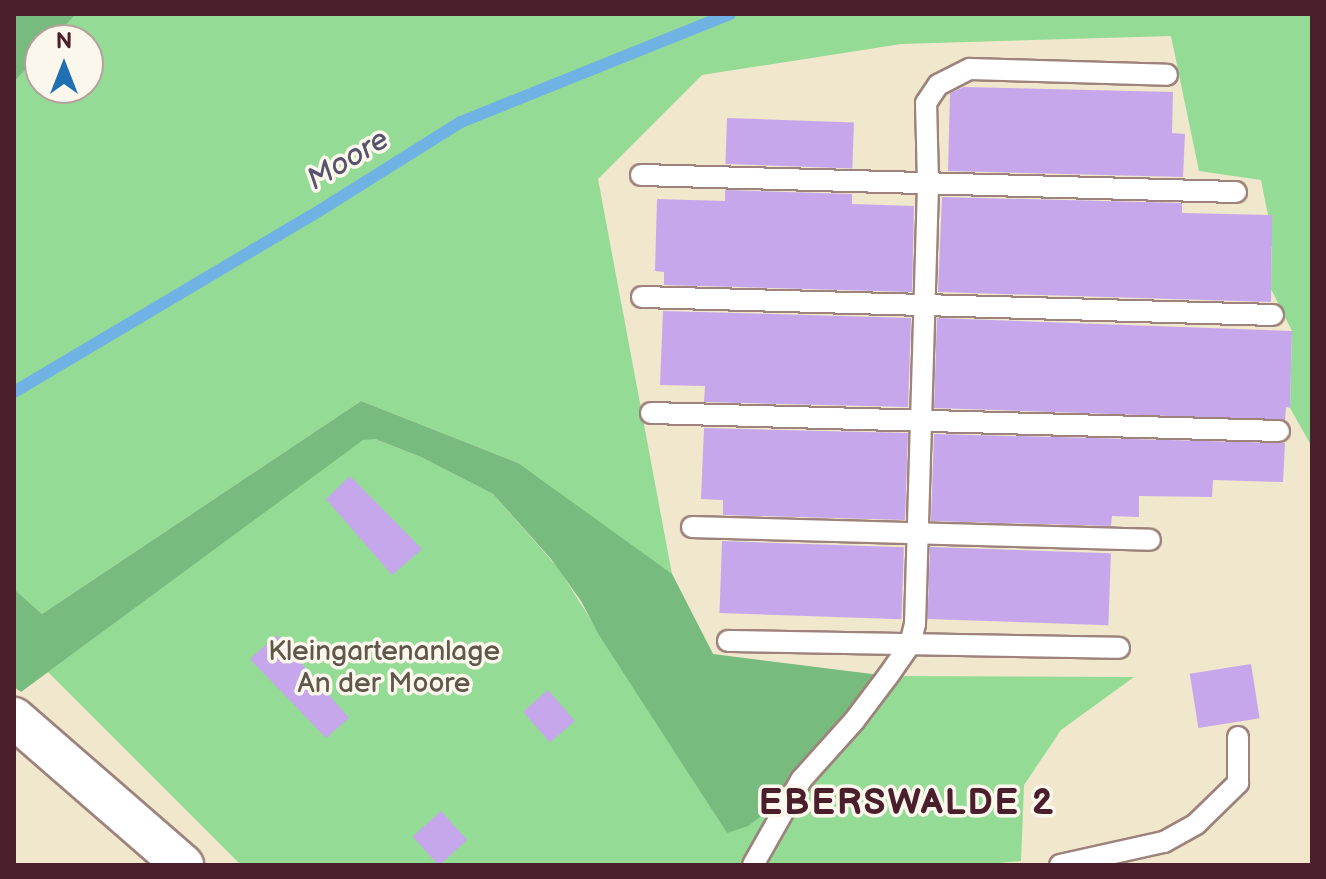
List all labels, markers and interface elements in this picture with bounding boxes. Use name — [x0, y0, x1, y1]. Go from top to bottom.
north arrow — [24, 24, 104, 104]
text: N — [56, 28, 72, 55]
water label: Moore — [301, 122, 395, 198]
park label: Kleingartenanlage An der Moore — [268, 635, 500, 701]
district label: EBERSWALDE 2 — [759, 782, 1055, 826]

